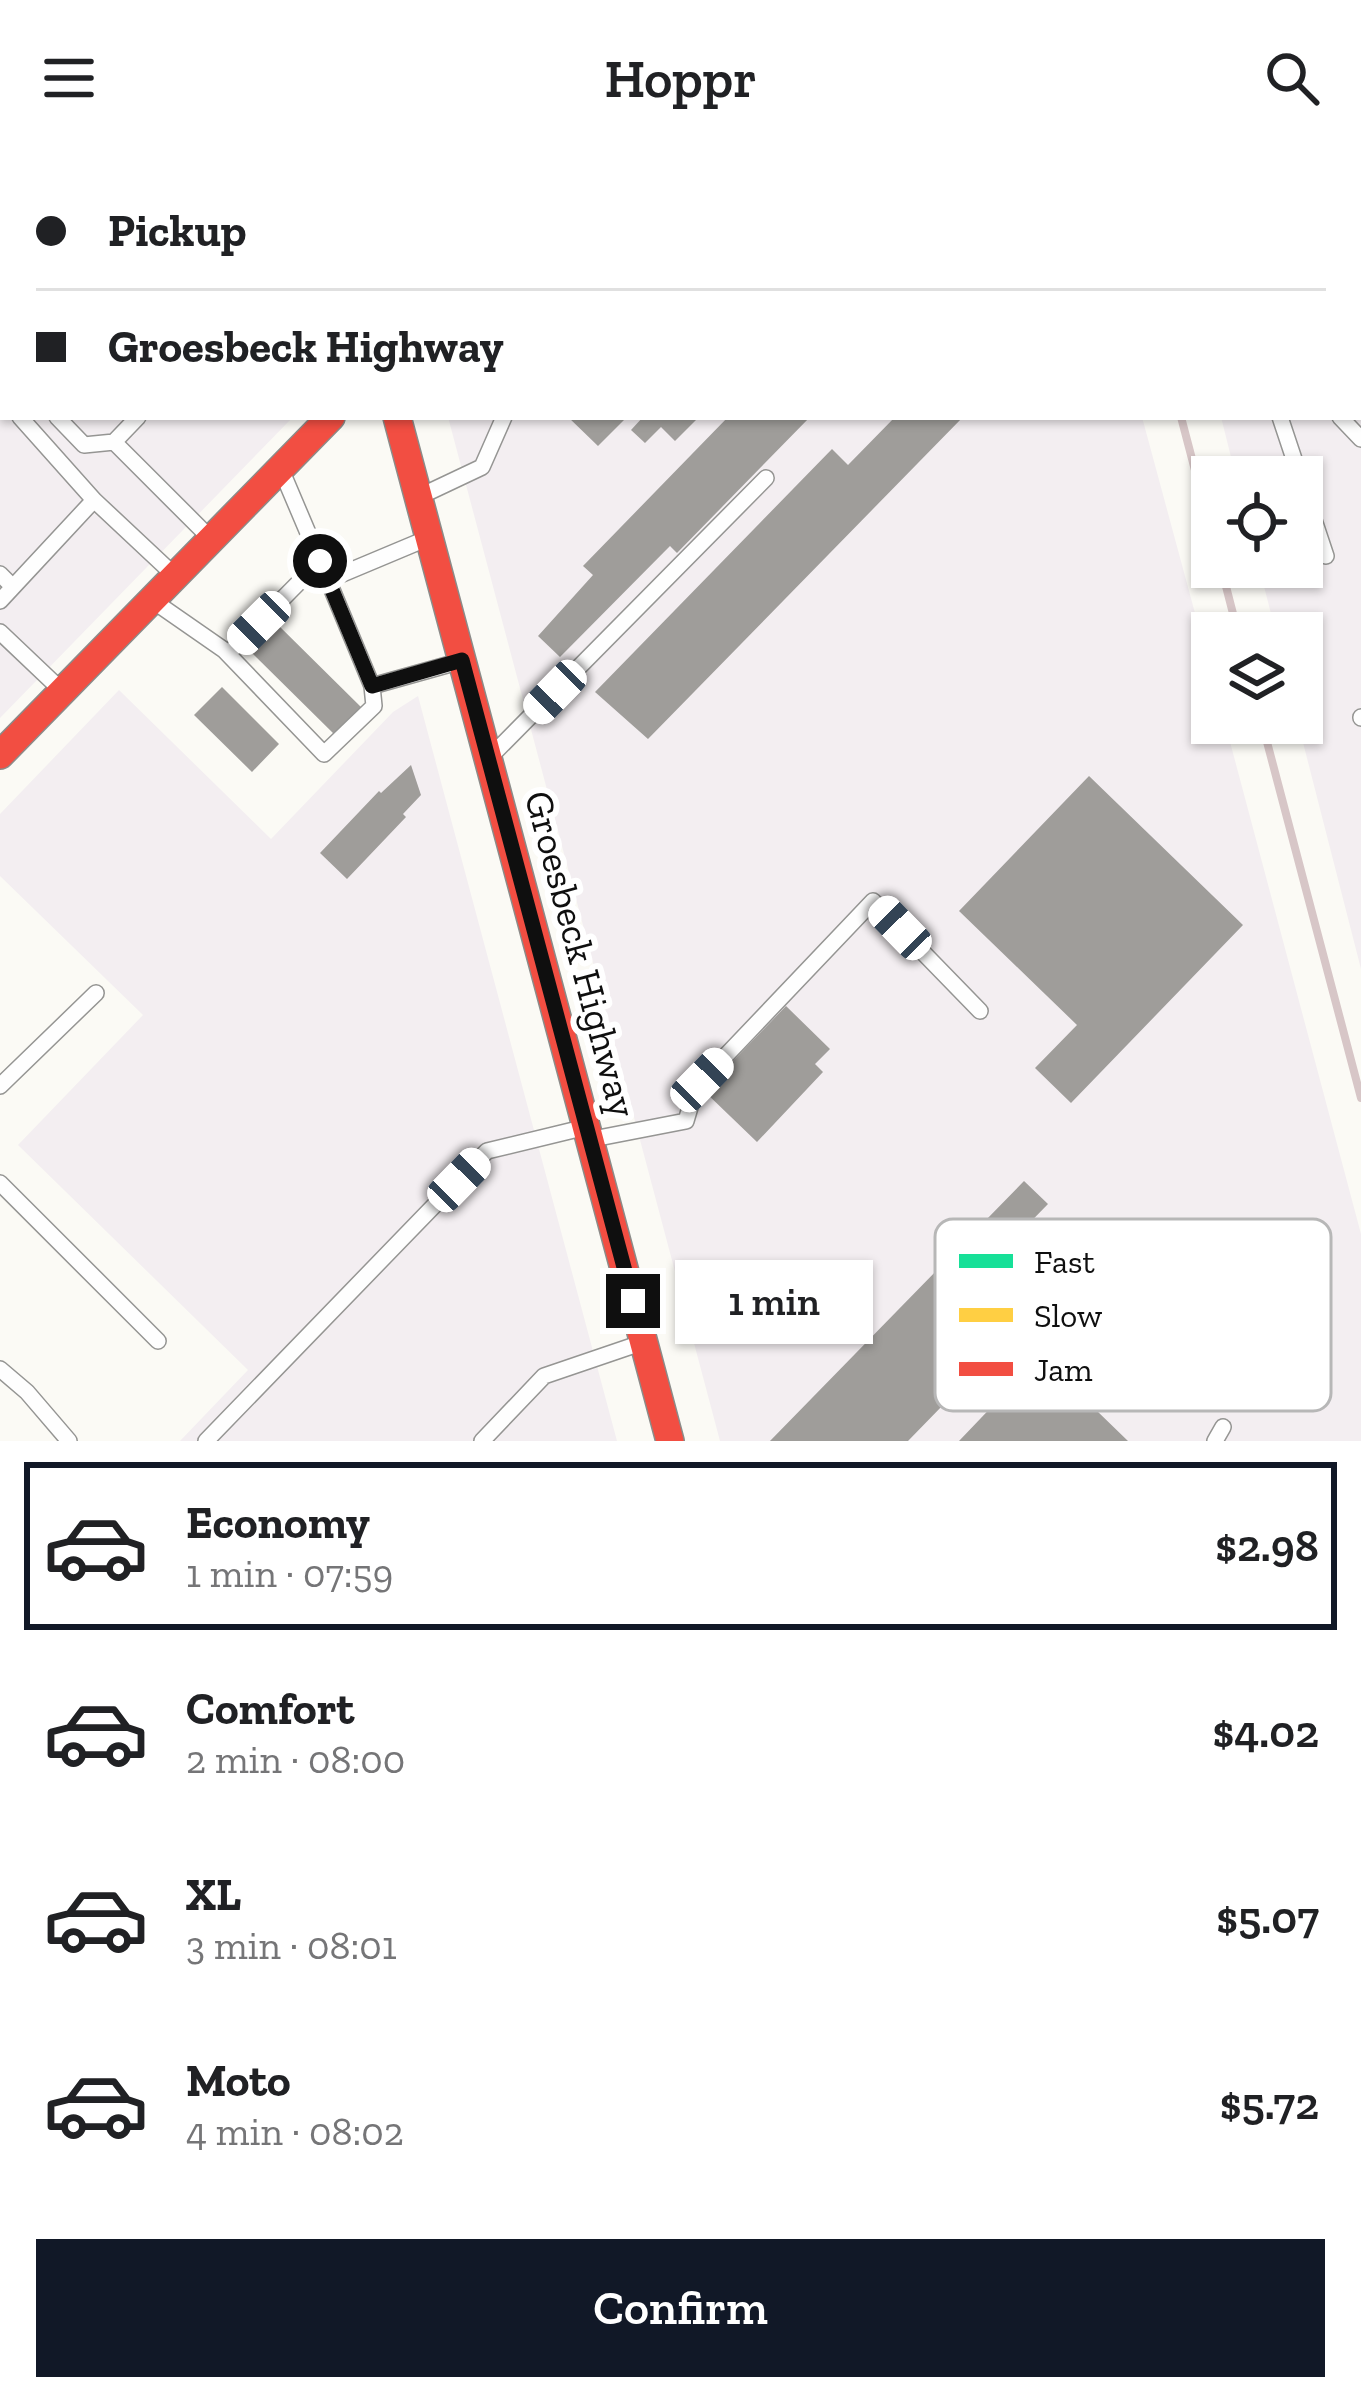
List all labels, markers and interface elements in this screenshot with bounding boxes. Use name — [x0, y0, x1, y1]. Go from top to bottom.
icon: menu — [36, 45, 102, 111]
icon: search — [1259, 45, 1325, 111]
text: Hoppr — [604, 46, 757, 111]
text: Pickup — [108, 204, 246, 258]
text: Groesbeck Highway — [108, 320, 504, 374]
map controls — [1191, 456, 1323, 744]
button: locate — [1191, 456, 1323, 588]
route start — [293, 534, 347, 588]
car — [221, 585, 297, 661]
button: layers — [1191, 612, 1323, 744]
car — [517, 654, 593, 730]
street label: Groesbeck Highway — [515, 786, 647, 1122]
car — [862, 890, 938, 966]
car — [664, 1042, 740, 1118]
car — [421, 1142, 497, 1218]
legend — [935, 1219, 1331, 1411]
text: Fast — [1034, 1242, 1095, 1281]
callout: 1 min — [675, 1259, 873, 1343]
route end — [606, 1274, 660, 1328]
text: 1 min — [728, 1278, 820, 1325]
text: Slow — [1034, 1296, 1102, 1335]
text: Jam — [1034, 1350, 1093, 1389]
icon: car — [42, 1492, 150, 1600]
text: Economy — [186, 1496, 370, 1550]
text: $2.98 — [1215, 1519, 1319, 1573]
text: 1 min · 07:59 — [186, 1550, 393, 1597]
icon: car — [42, 1678, 150, 1786]
text: Comfort — [186, 1682, 354, 1736]
text: $4.02 — [1212, 1705, 1319, 1759]
text: 2 min · 08:00 — [186, 1736, 405, 1783]
icon: car — [42, 1864, 150, 1972]
text: XL — [186, 1868, 241, 1922]
text: $5.07 — [1216, 1891, 1319, 1945]
text: 3 min · 08:01 — [186, 1922, 397, 1969]
icon: car — [42, 2050, 150, 2158]
text: Moto — [186, 2054, 291, 2108]
text: $5.72 — [1220, 2077, 1319, 2131]
text: 4 min · 08:02 — [186, 2108, 404, 2155]
button: Confirm — [36, 2239, 1325, 2377]

